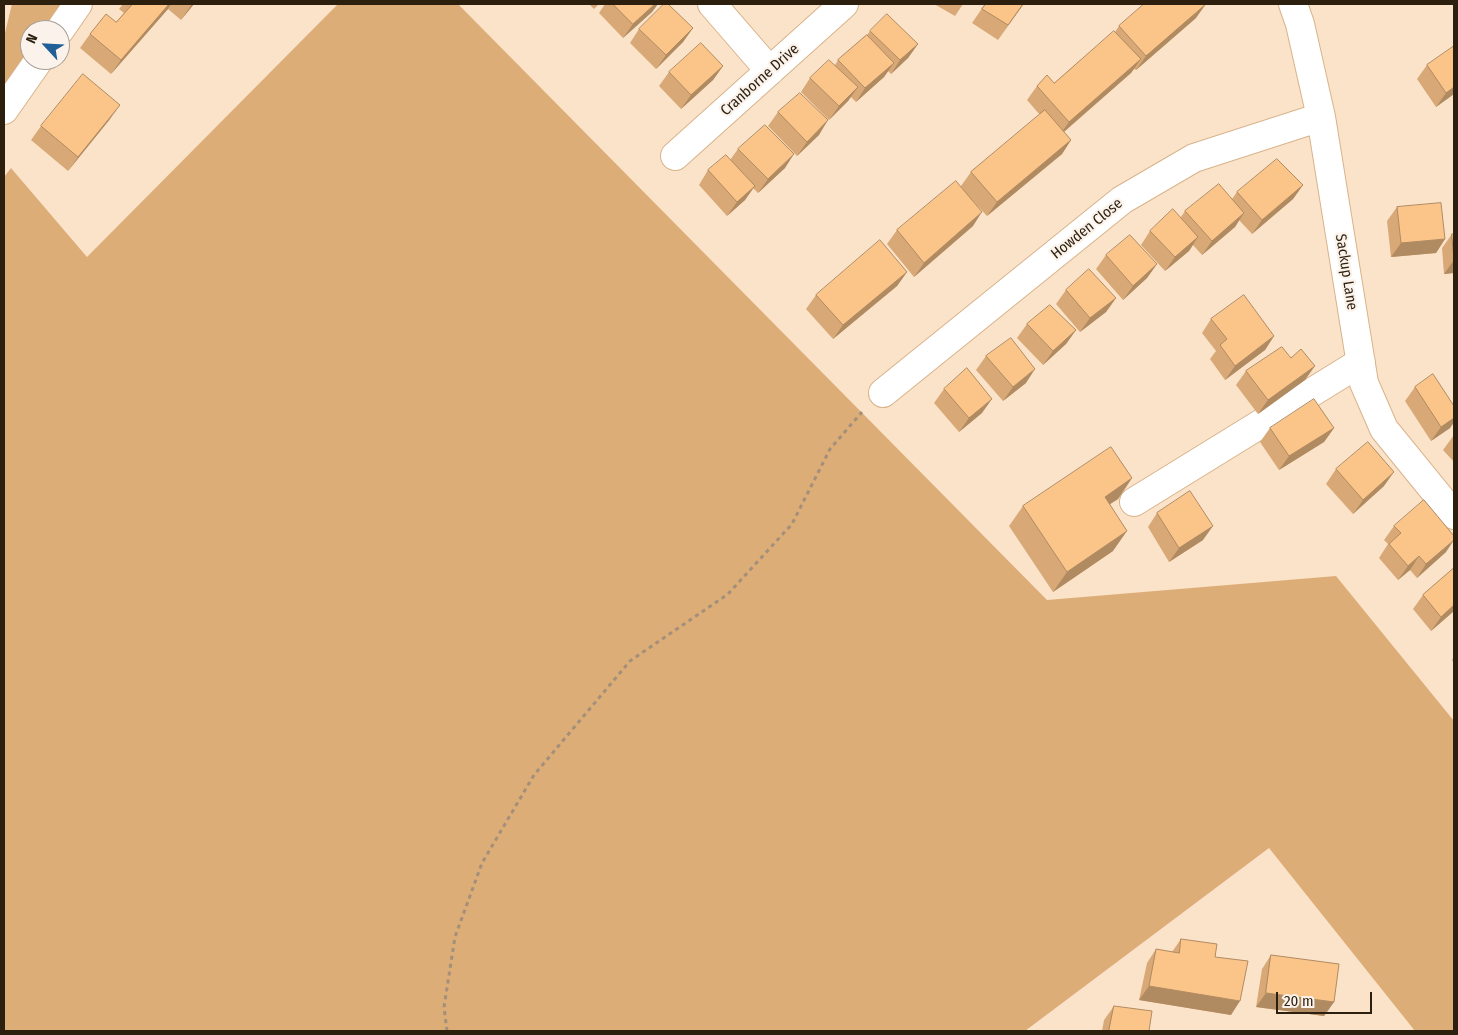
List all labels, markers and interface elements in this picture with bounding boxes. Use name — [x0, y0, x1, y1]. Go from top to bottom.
north arrow — [20, 20, 70, 70]
text: N — [22, 31, 41, 46]
street label: Cranborne Drive — [717, 40, 803, 120]
street label: Howden Close — [1048, 195, 1126, 263]
street label: Sackup Lane — [1331, 233, 1361, 311]
scale bar — [1278, 982, 1374, 1014]
text: 20 m — [1284, 992, 1314, 1010]

